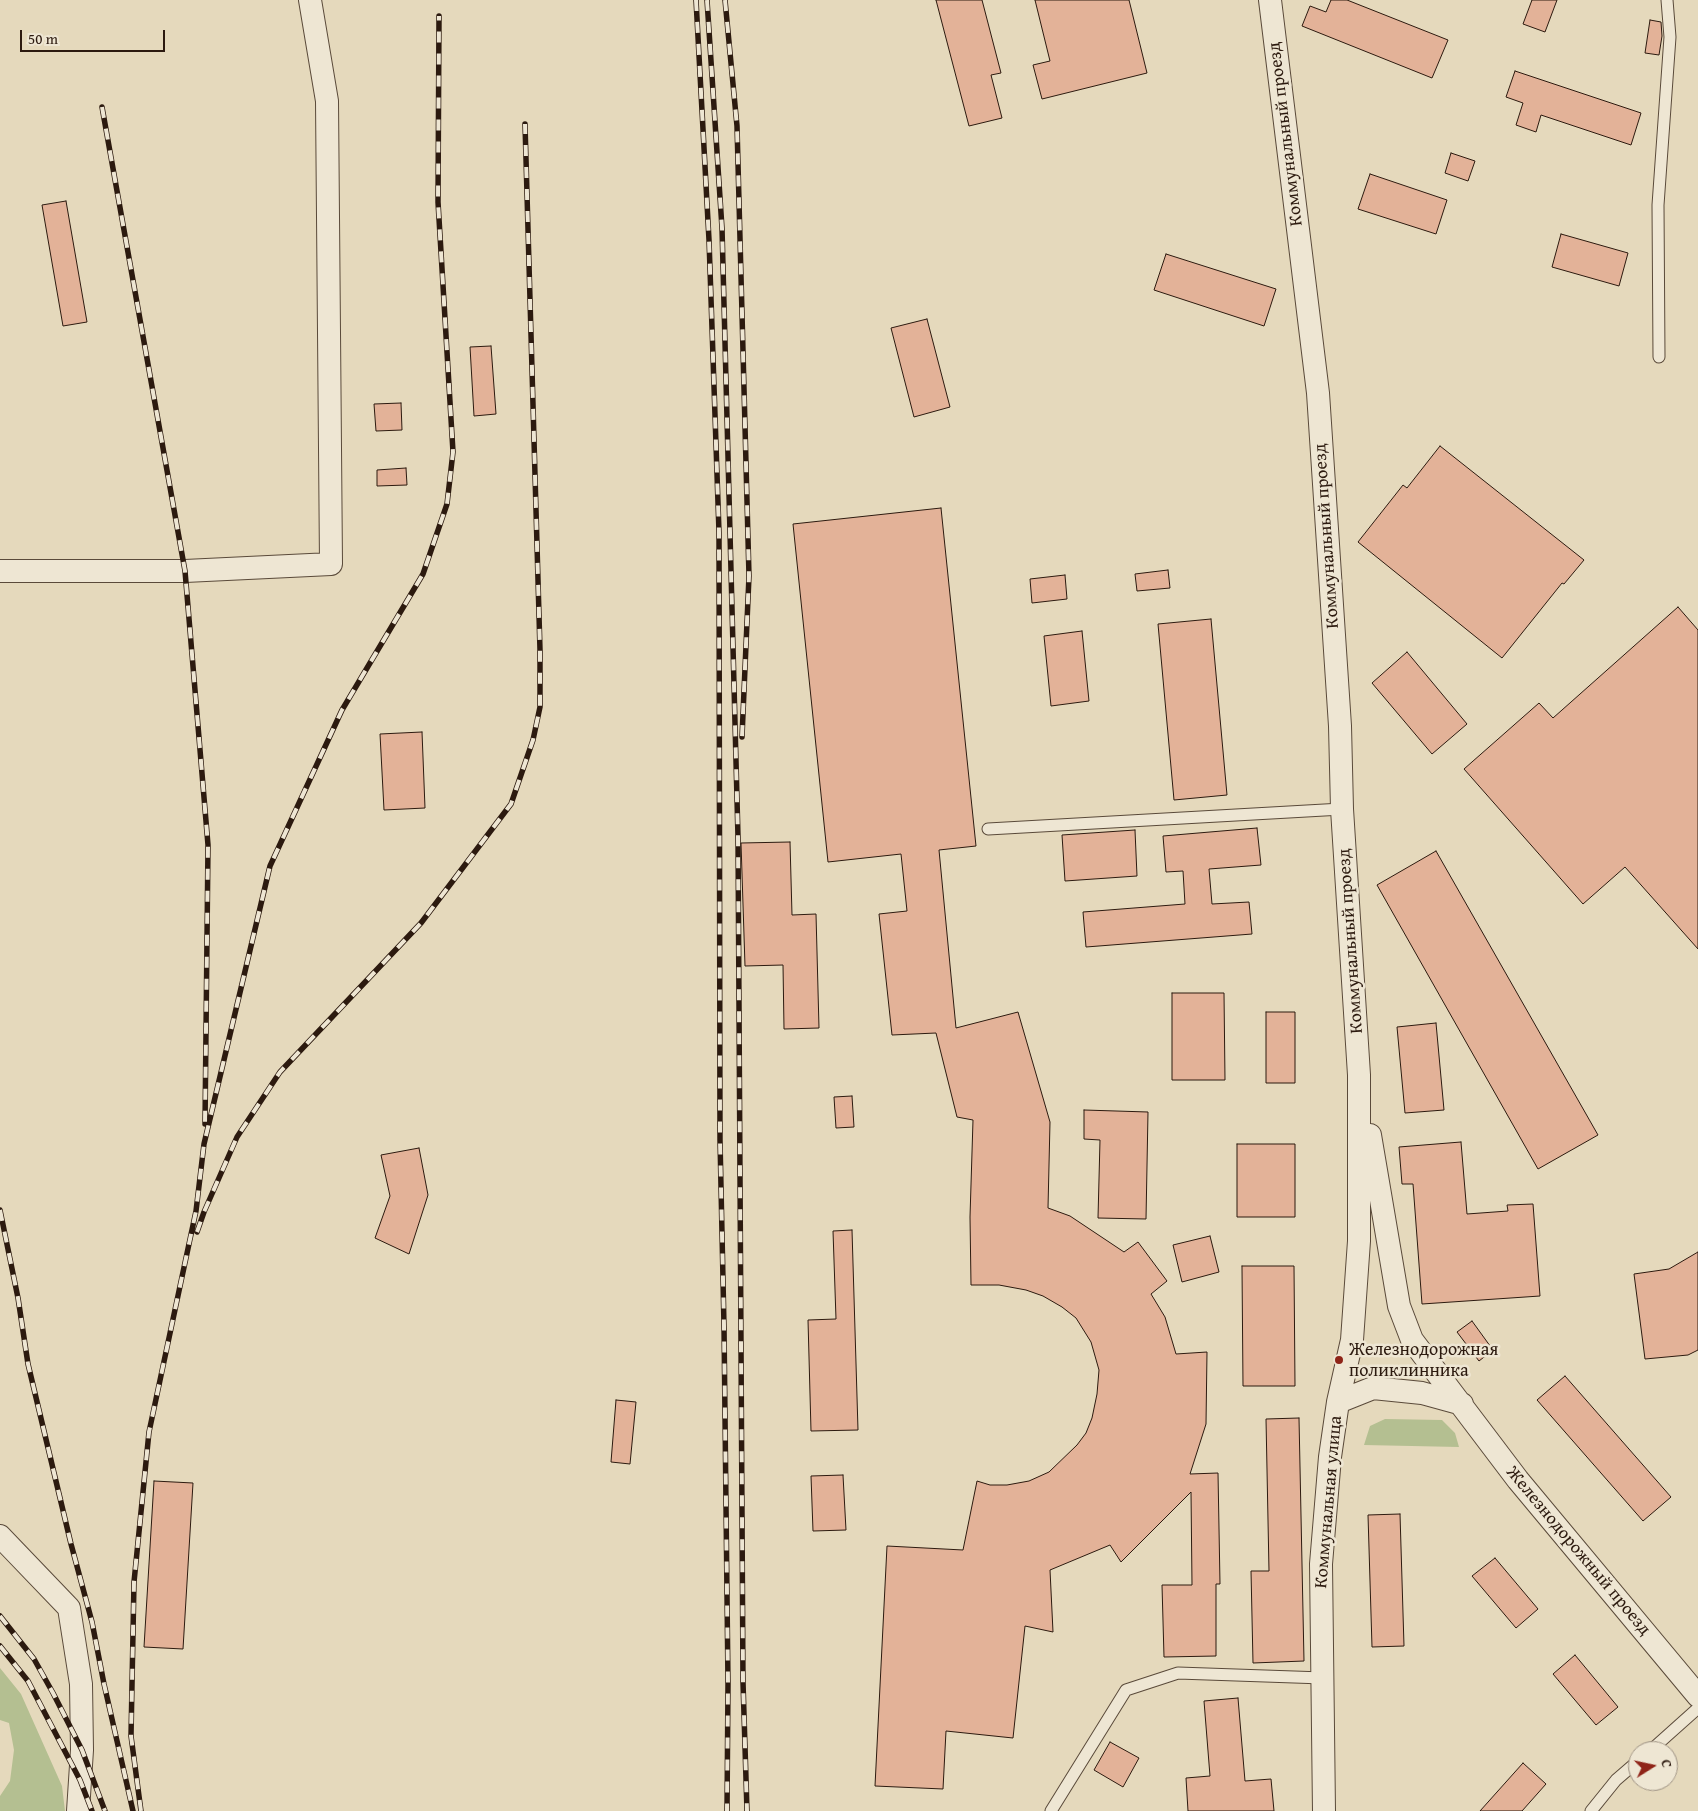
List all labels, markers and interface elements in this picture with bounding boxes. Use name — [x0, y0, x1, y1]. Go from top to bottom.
scale bar — [22, 20, 168, 52]
text: 50 m — [28, 28, 58, 49]
street label: Коммунальный проезд — [1264, 41, 1308, 227]
street label: Коммунальный проезд — [1310, 443, 1344, 629]
street label: Коммунальный проезд — [1334, 848, 1368, 1034]
place label: Железнодорожная поликлинника — [1349, 1339, 1498, 1382]
marker: Железнодорожная поликлинника — [1333, 1354, 1345, 1366]
street label: Коммунальная улица — [1311, 1415, 1347, 1589]
street label: Железнодорожный проезд — [1501, 1462, 1655, 1640]
north arrow — [1628, 1741, 1678, 1791]
text: С — [1656, 1758, 1677, 1769]

